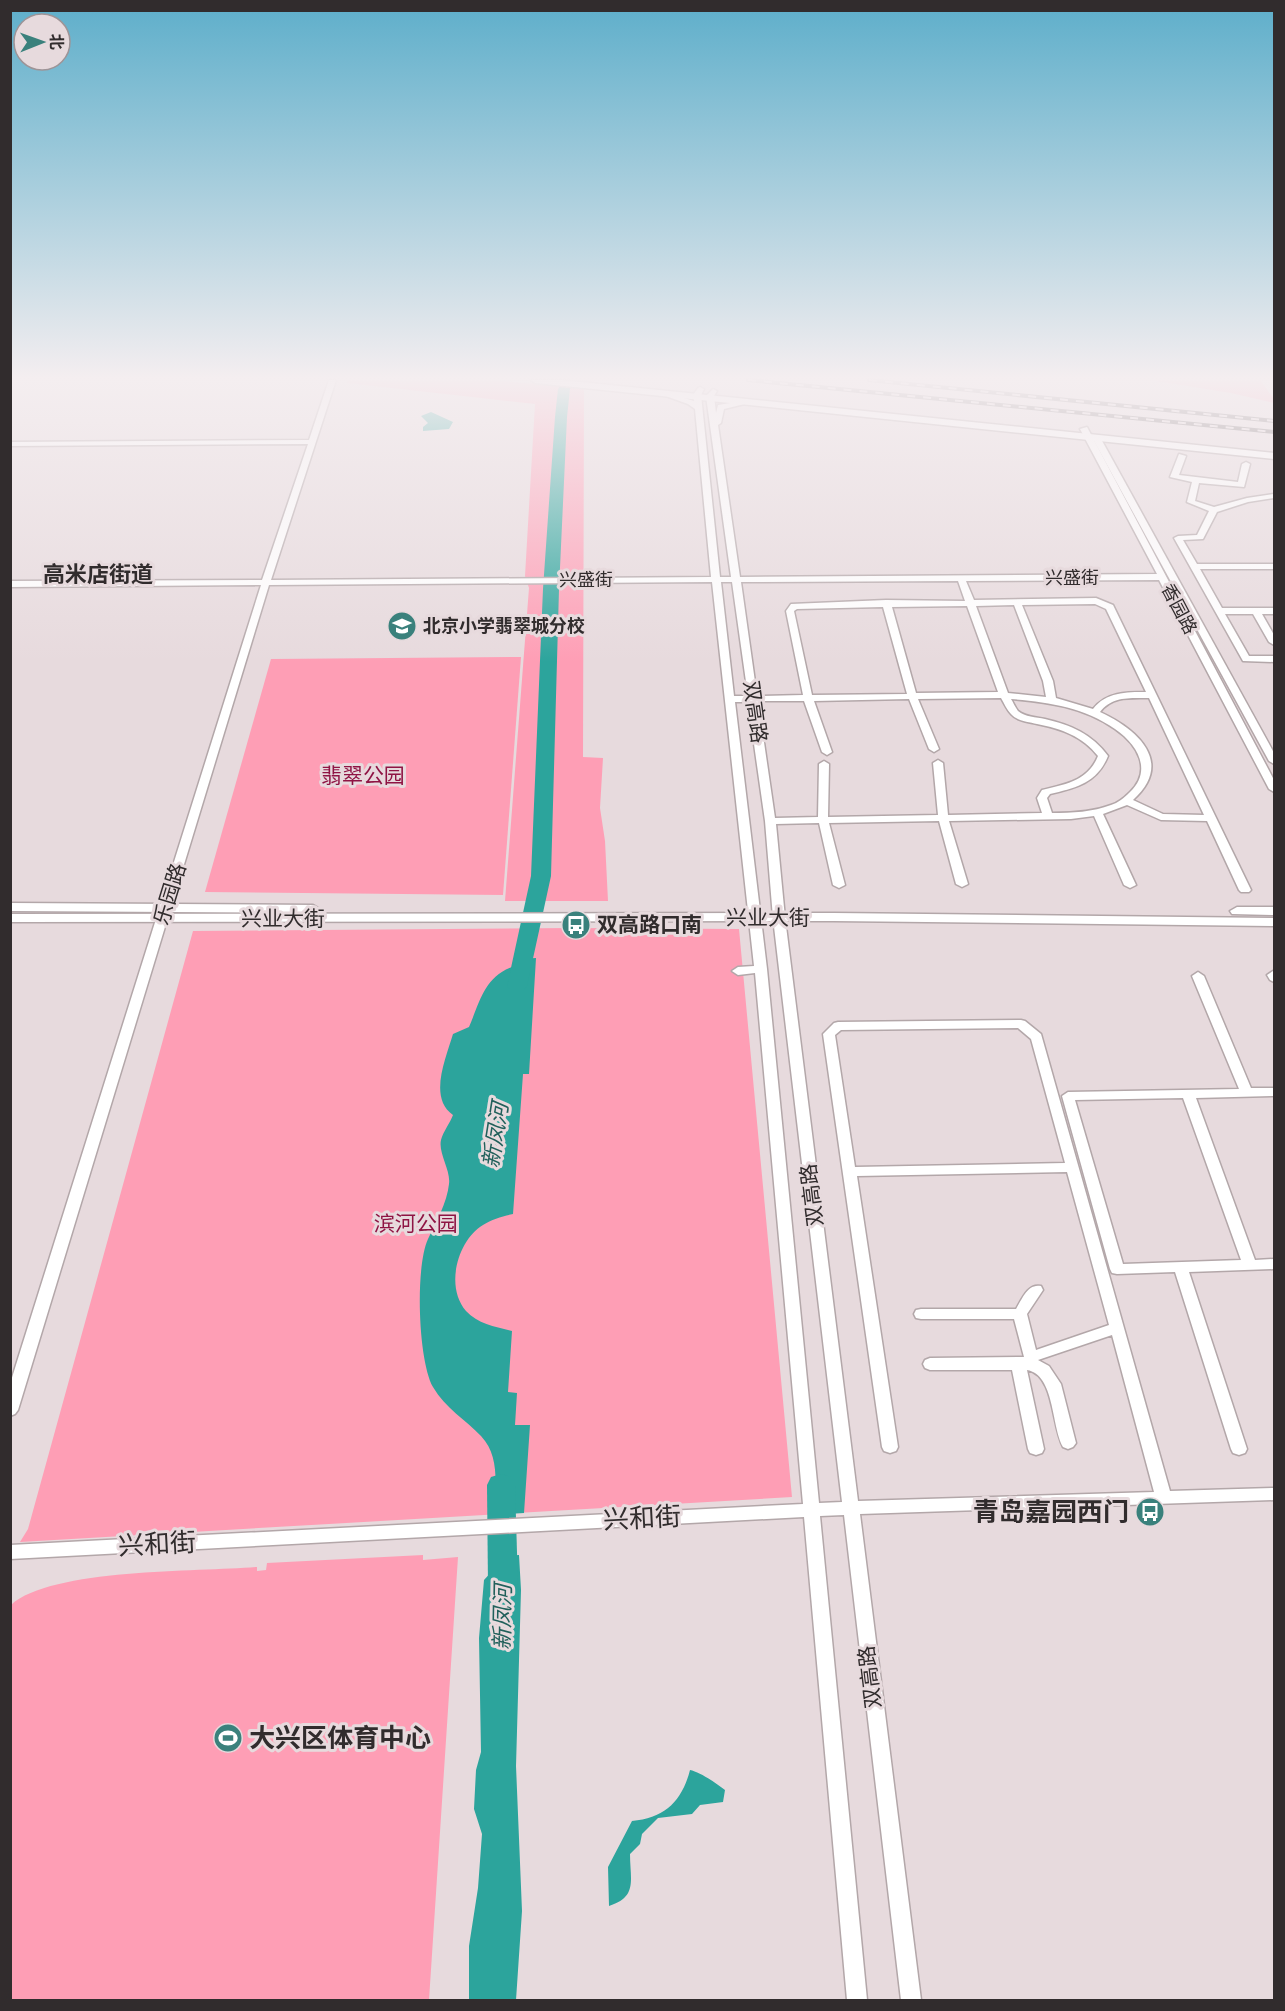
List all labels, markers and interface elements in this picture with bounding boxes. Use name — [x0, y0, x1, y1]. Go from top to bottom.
north arrow — [12, 12, 72, 72]
text: 北 — [48, 34, 67, 50]
district label: 高米店街道 — [43, 560, 153, 586]
street label: 兴盛街 — [1045, 566, 1099, 588]
street label: 兴盛街 — [559, 568, 613, 590]
street label: 香园路 — [1157, 580, 1202, 638]
school or university icon: 北京小学翡翠城分校 — [386, 610, 418, 642]
place label: 北京小学翡翠城分校 — [423, 614, 585, 636]
street label: 双高路 — [740, 679, 773, 745]
park label: 翡翠公园 — [321, 762, 405, 787]
street label: 乐园路 — [147, 860, 190, 927]
street label: 兴业大街 — [726, 904, 810, 929]
street label: 兴业大街 — [241, 905, 325, 930]
bus stop icon: 双高路口南 — [560, 909, 592, 941]
place label: 双高路口南 — [597, 911, 702, 936]
water label: 新凤河 — [476, 1096, 513, 1169]
street label: 双高路 — [794, 1162, 827, 1228]
park label: 滨河公园 — [374, 1210, 458, 1235]
place label: 青岛嘉园西门 — [973, 1495, 1129, 1526]
bus stop icon: 青岛嘉园西门 — [1134, 1496, 1166, 1528]
street label: 兴和街 — [602, 1499, 682, 1534]
street label: 兴和街 — [117, 1525, 197, 1560]
water label: 新凤河 — [487, 1580, 515, 1650]
street label: 双高路 — [852, 1644, 885, 1710]
place label: 大兴区体育中心 — [249, 1721, 431, 1752]
sports icon: 大兴区体育中心 — [212, 1722, 244, 1754]

